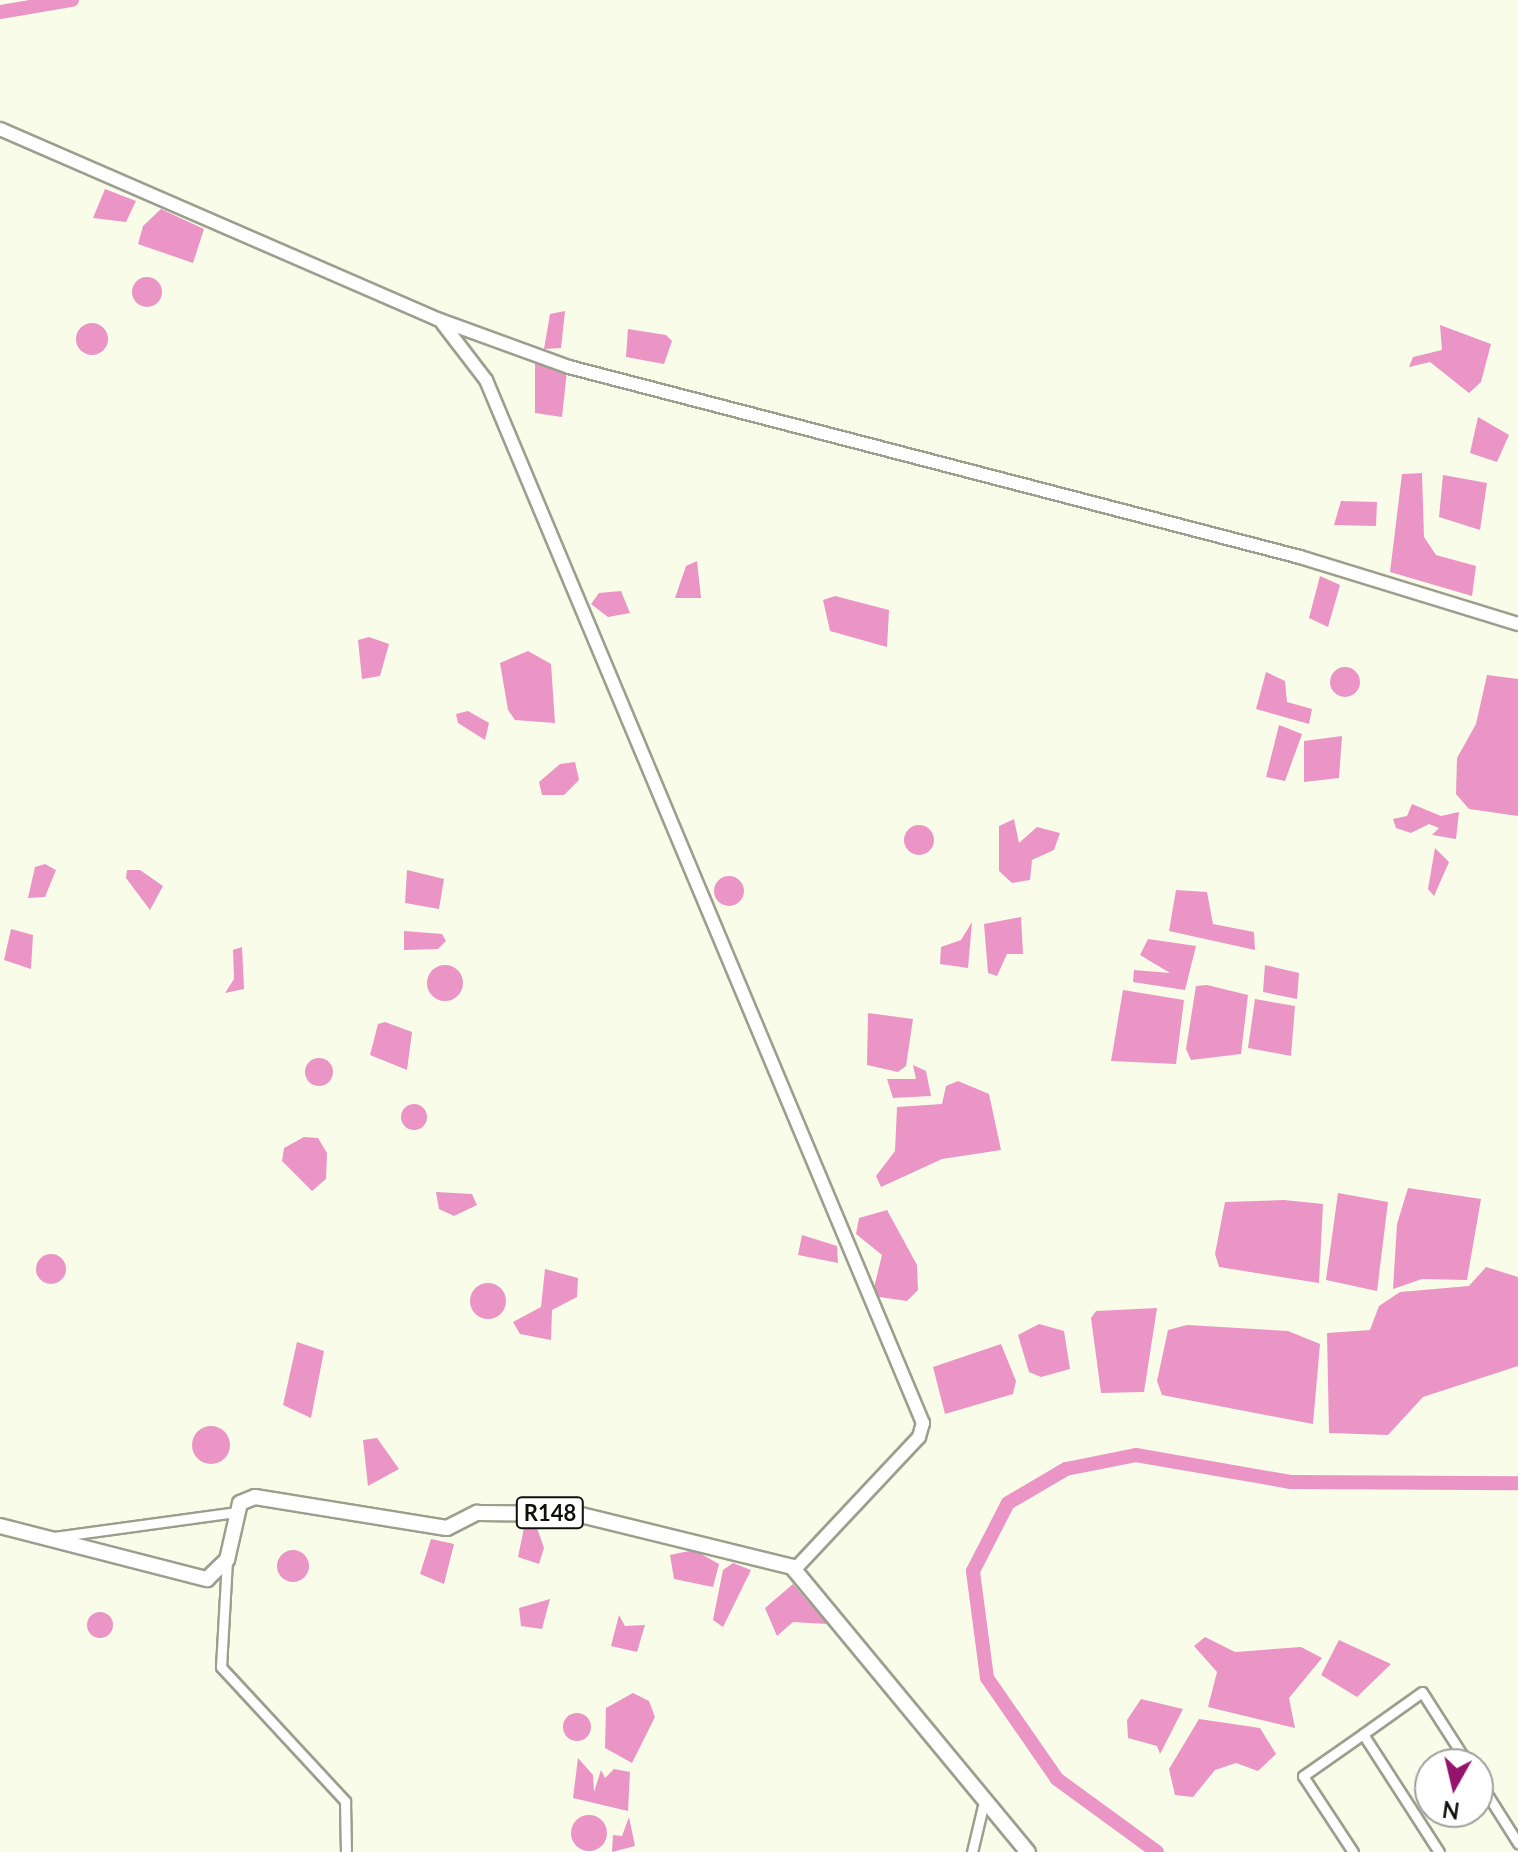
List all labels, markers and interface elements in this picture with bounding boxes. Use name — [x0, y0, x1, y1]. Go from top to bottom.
road number: R148 — [514, 1495, 586, 1531]
north arrow — [1414, 1748, 1494, 1828]
text: N — [1441, 1796, 1461, 1825]

